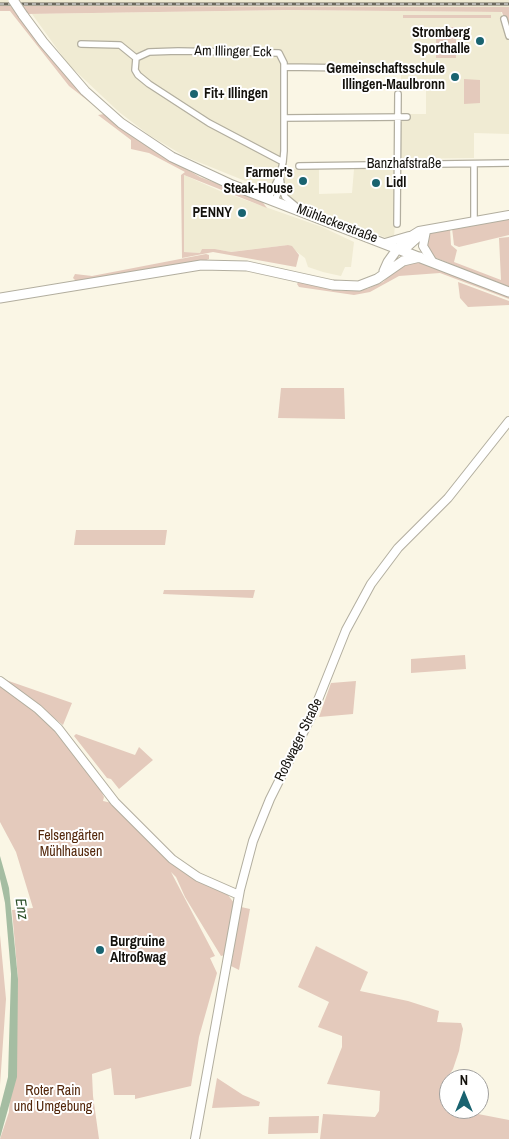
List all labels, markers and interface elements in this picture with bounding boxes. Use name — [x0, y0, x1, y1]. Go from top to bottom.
place label: Stromberg Sporthalle — [412, 25, 470, 58]
marker: Stromberg Sporthalle — [474, 35, 486, 47]
street label: Am Illinger Eck — [194, 43, 272, 61]
place label: Gemeinschaftsschule Illingen-Maulbronn — [326, 61, 445, 94]
marker: Gemeinschaftsschule Illingen-Maulbronn — [449, 71, 461, 83]
place label: Fit+ Illingen — [204, 86, 268, 102]
marker: Fit+ Illingen — [188, 88, 200, 100]
street label: Banzhafstraße — [367, 156, 441, 172]
place label: Farmer's Steak-House — [223, 165, 293, 198]
marker: Farmer's Steak-House — [297, 175, 309, 187]
place label: Lidl — [386, 175, 406, 191]
marker: Lidl — [370, 177, 382, 189]
street label: Mühlackerstraße — [294, 201, 380, 247]
place label: PENNY — [192, 205, 232, 221]
marker: PENNY — [236, 207, 248, 219]
street label: Roßwager Straße — [272, 696, 326, 784]
park label: Felsengärten Mühlhausen — [38, 828, 104, 860]
water label: Enz — [11, 897, 31, 921]
place label: Burgruine Altroßwag — [110, 934, 166, 966]
marker: Burgruine Altroßwag — [94, 944, 106, 956]
north arrow — [439, 1069, 489, 1119]
text: N — [460, 1071, 468, 1089]
park label: Roter Rain und Umgebung — [14, 1083, 92, 1116]

